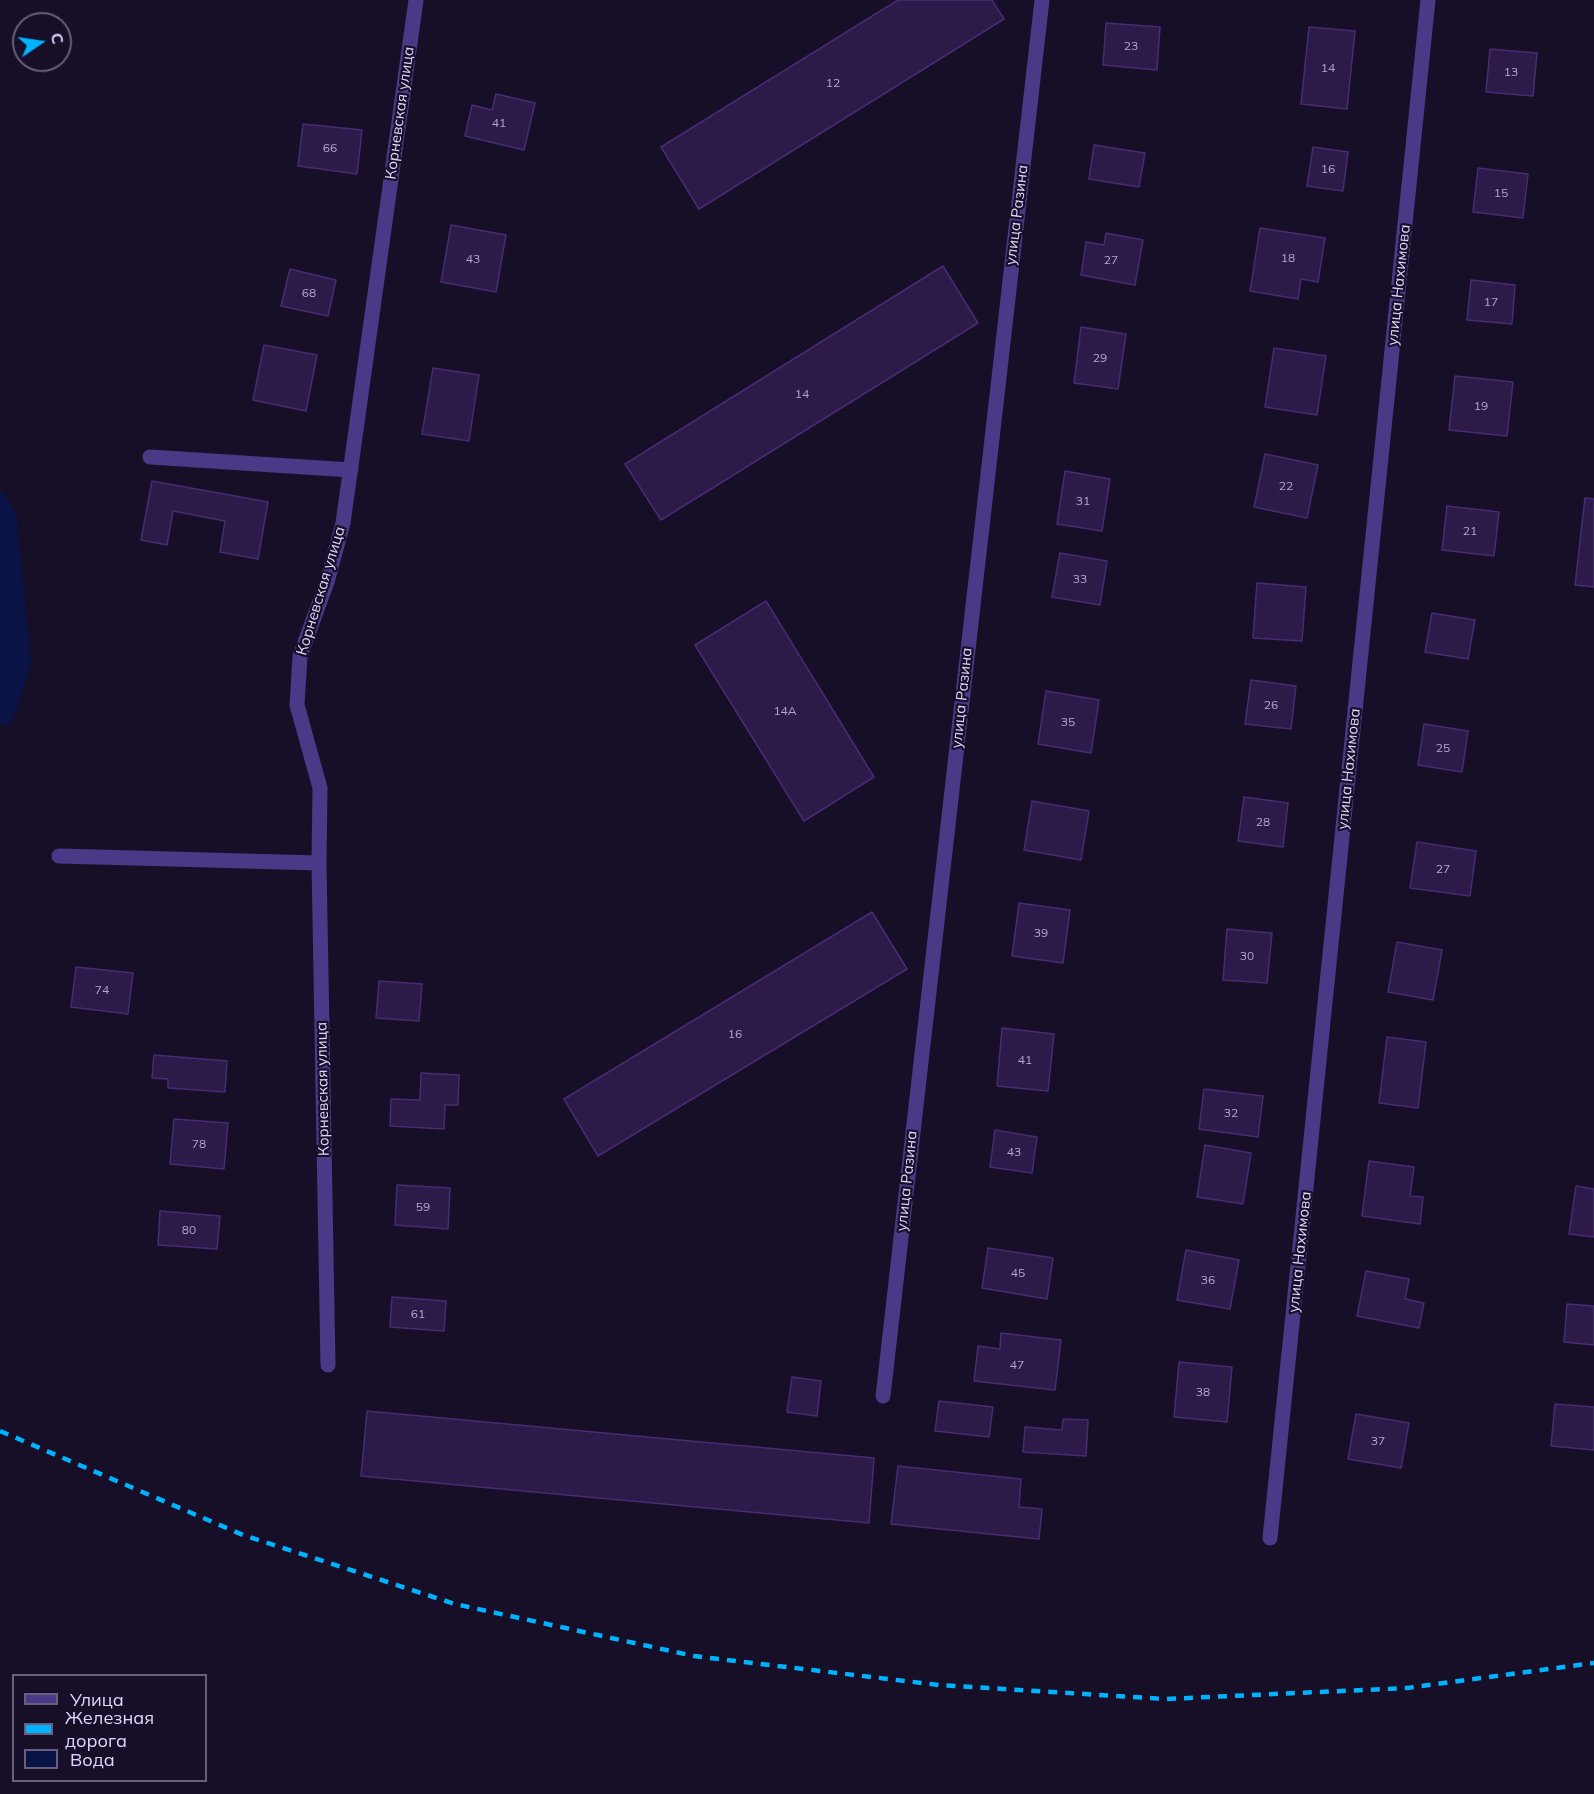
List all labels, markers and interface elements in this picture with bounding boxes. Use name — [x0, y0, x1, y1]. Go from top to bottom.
north arrow — [12, 12, 72, 72]
text: С — [47, 31, 69, 46]
house number: 23 — [1124, 39, 1138, 53]
street label: Корневская улица — [382, 45, 418, 181]
house number: 14 — [1321, 61, 1335, 75]
house number: 13 — [1504, 65, 1518, 79]
house number: 12 — [826, 76, 840, 90]
house number: 41 — [492, 116, 506, 130]
house number: 66 — [323, 141, 337, 155]
house number: 16 — [1321, 162, 1335, 176]
street label: улица Разина — [1002, 164, 1032, 266]
house number: 15 — [1494, 186, 1508, 200]
street label: улица Нахимова — [1384, 224, 1414, 346]
house number: 18 — [1281, 251, 1295, 265]
house number: 43 — [466, 252, 480, 266]
house number: 27 — [1104, 253, 1118, 267]
house number: 68 — [302, 286, 316, 300]
house number: 17 — [1484, 295, 1498, 309]
house number: 29 — [1093, 351, 1107, 365]
house number: 14 — [795, 387, 809, 401]
house number: 19 — [1474, 399, 1488, 413]
house number: 22 — [1279, 479, 1293, 493]
house number: 31 — [1076, 494, 1090, 508]
street label: Корневская улица — [293, 524, 349, 658]
house number: 21 — [1463, 524, 1477, 538]
house number: 33 — [1073, 572, 1087, 586]
street label: улица Разина — [948, 647, 976, 749]
house number: 26 — [1264, 698, 1278, 712]
house number: 14А — [773, 704, 797, 718]
street label: улица Нахимова — [1334, 708, 1364, 830]
house number: 35 — [1061, 715, 1075, 729]
house number: 25 — [1436, 741, 1450, 755]
house number: 28 — [1256, 815, 1270, 829]
house number: 27 — [1436, 862, 1450, 876]
house number: 39 — [1034, 926, 1048, 940]
house number: 30 — [1240, 949, 1254, 963]
house number: 74 — [95, 983, 109, 997]
street label: Корневская улица — [313, 1022, 333, 1156]
house number: 16 — [728, 1027, 742, 1041]
house number: 41 — [1018, 1053, 1032, 1067]
house number: 32 — [1224, 1106, 1238, 1120]
street label: улица Разина — [893, 1130, 921, 1232]
house number: 78 — [192, 1137, 206, 1151]
house number: 43 — [1007, 1145, 1021, 1159]
street label: улица Нахимова — [1285, 1191, 1315, 1313]
house number: 59 — [416, 1200, 430, 1214]
house number: 80 — [182, 1223, 196, 1237]
house number: 45 — [1011, 1266, 1025, 1280]
house number: 36 — [1201, 1273, 1215, 1287]
house number: 61 — [411, 1307, 425, 1321]
house number: 47 — [1010, 1358, 1024, 1372]
house number: 38 — [1196, 1385, 1210, 1399]
house number: 37 — [1371, 1434, 1385, 1448]
legend — [12, 1674, 207, 1782]
text: Улица — [70, 1688, 124, 1711]
text: Железная дорога — [65, 1706, 154, 1752]
text: Вода — [70, 1748, 115, 1771]

